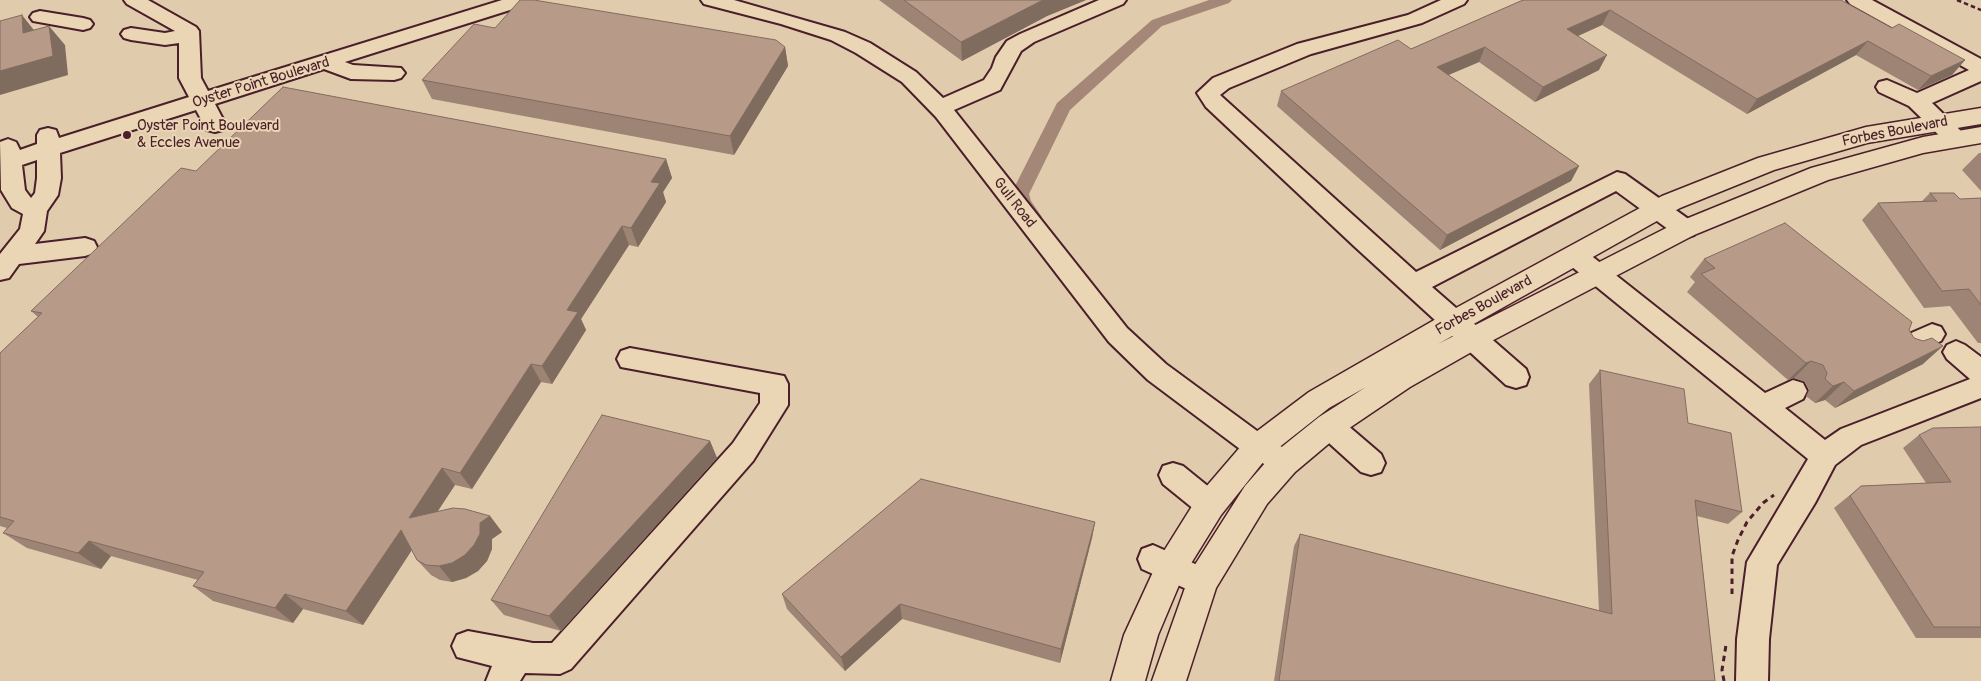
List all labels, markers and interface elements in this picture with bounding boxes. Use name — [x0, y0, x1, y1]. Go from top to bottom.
street label: Oyster Point Boulevard — [190, 54, 332, 112]
street label: Forbes Boulevard — [1840, 113, 1950, 151]
place label: Oyster Point Boulevard & Eccles Avenue — [137, 117, 279, 152]
marker: Oyster Point Boulevard & Eccles Avenue — [121, 129, 133, 141]
street label: Gull Road — [989, 174, 1039, 232]
street label: Forbes Boulevard — [1433, 272, 1535, 340]

